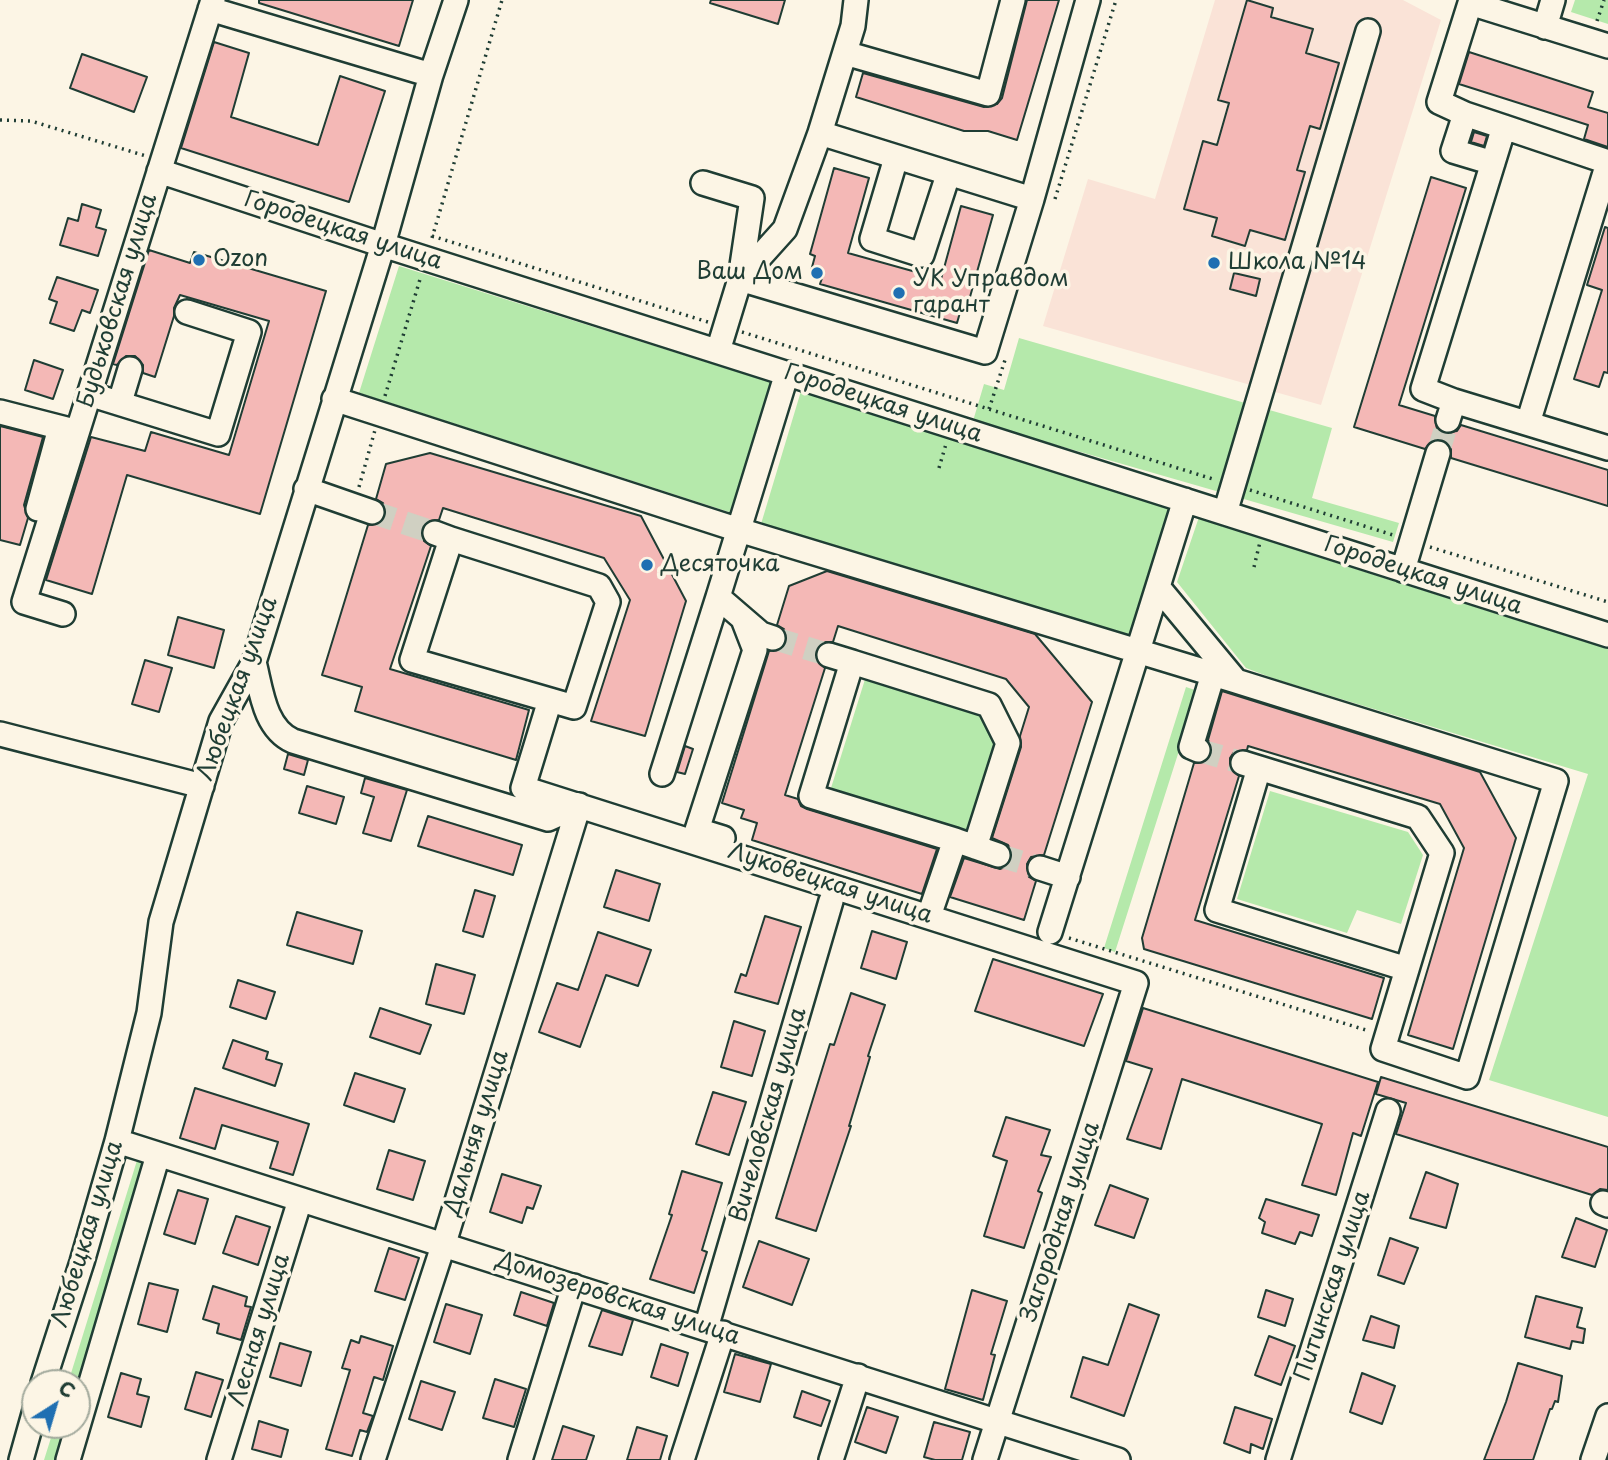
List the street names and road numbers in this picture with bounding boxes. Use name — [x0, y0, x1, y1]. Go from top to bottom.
street label: Городецкая улица — [241, 186, 445, 276]
street label: Будьковская улица — [72, 191, 164, 411]
street label: Городецкая улица — [781, 359, 985, 449]
street label: Городецкая улица — [1321, 531, 1525, 621]
street label: Любецкая улица — [192, 593, 284, 785]
street label: Луковецкая улица — [724, 838, 936, 930]
street label: Вичеловская улица — [725, 1005, 813, 1225]
street label: Дальняя улица — [439, 1047, 515, 1219]
street label: Загородная улица — [1016, 1119, 1106, 1325]
street label: Любецкая улица — [47, 1137, 129, 1331]
street label: Питинская улица — [1289, 1188, 1377, 1384]
street label: Домозеровская улица — [493, 1247, 743, 1351]
street label: Лесная улица — [224, 1251, 296, 1409]

